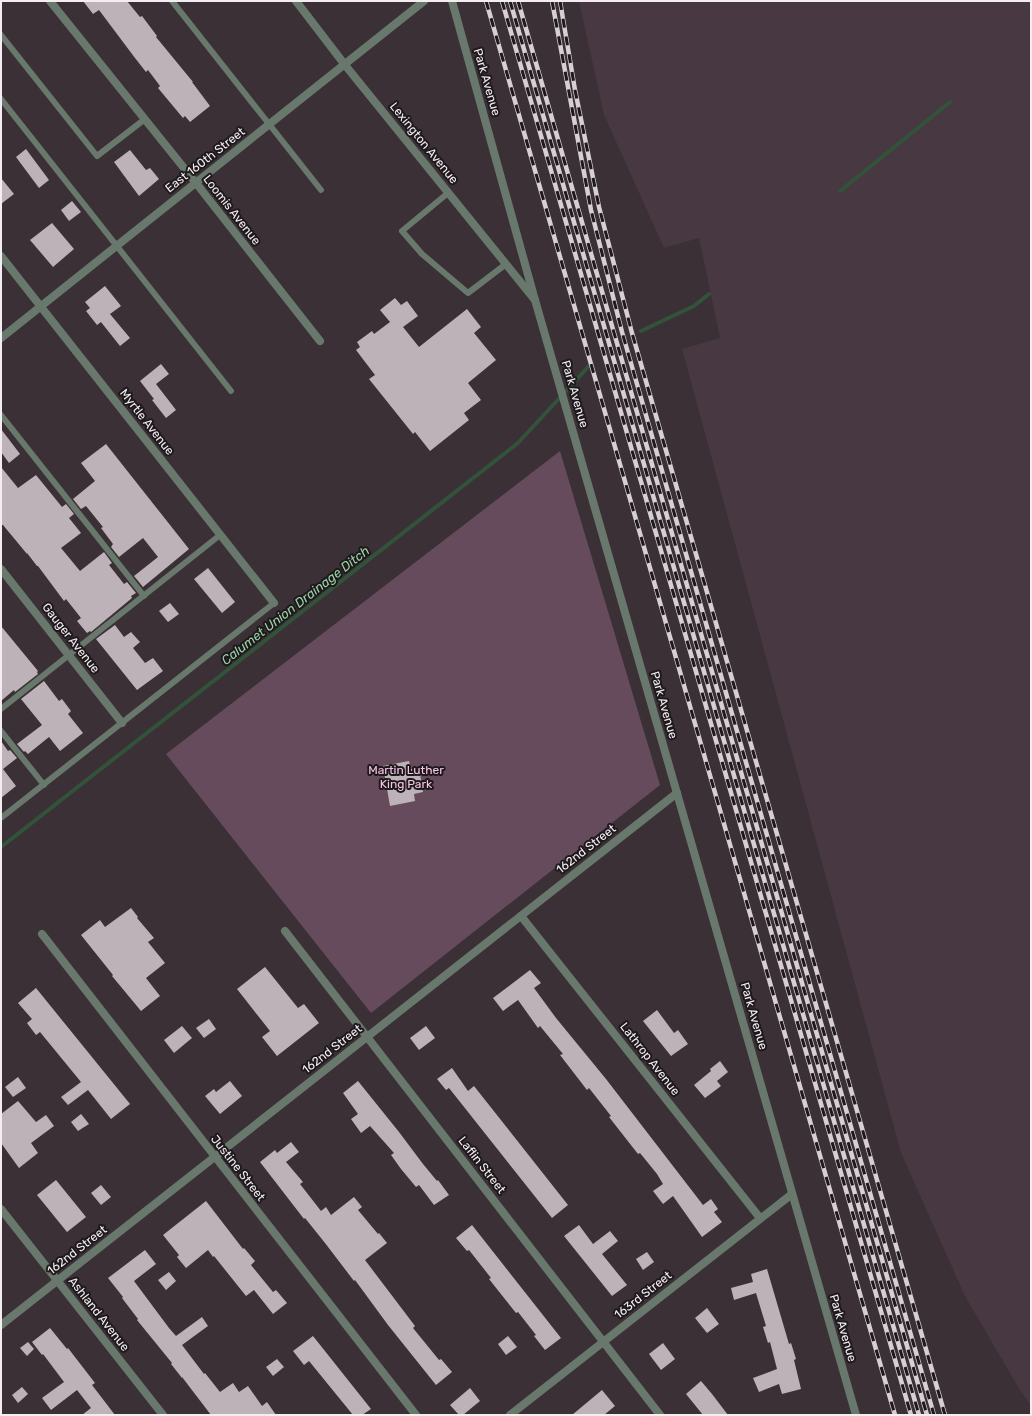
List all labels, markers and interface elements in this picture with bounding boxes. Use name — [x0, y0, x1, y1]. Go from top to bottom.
street label: Park Avenue — [471, 47, 503, 118]
street label: Lexington Avenue — [387, 100, 461, 187]
street label: East 160th Street — [162, 124, 248, 195]
street label: Loomis Avenue — [200, 172, 264, 248]
street label: Park Avenue — [559, 359, 591, 430]
street label: Myrtle Avenue — [117, 386, 177, 458]
water label: Calumet Union Drainage Ditch — [218, 543, 373, 669]
street label: Gauger Avenue — [39, 600, 103, 676]
street label: Park Avenue — [648, 670, 680, 741]
park label: Martin Luther King Park — [368, 763, 444, 791]
street label: 162nd Street — [554, 821, 619, 877]
street label: Park Avenue — [738, 981, 770, 1052]
street label: Lathrop Avenue — [617, 1020, 683, 1098]
street label: 162nd Street — [300, 1021, 365, 1077]
street label: Justine Street — [208, 1132, 268, 1204]
street label: Laflin Street — [455, 1134, 509, 1196]
street label: 162nd Street — [45, 1222, 110, 1278]
street label: 163rd Street — [612, 1268, 675, 1322]
street label: Ashland Avenue — [66, 1274, 132, 1354]
street label: Park Avenue — [827, 1293, 859, 1364]

